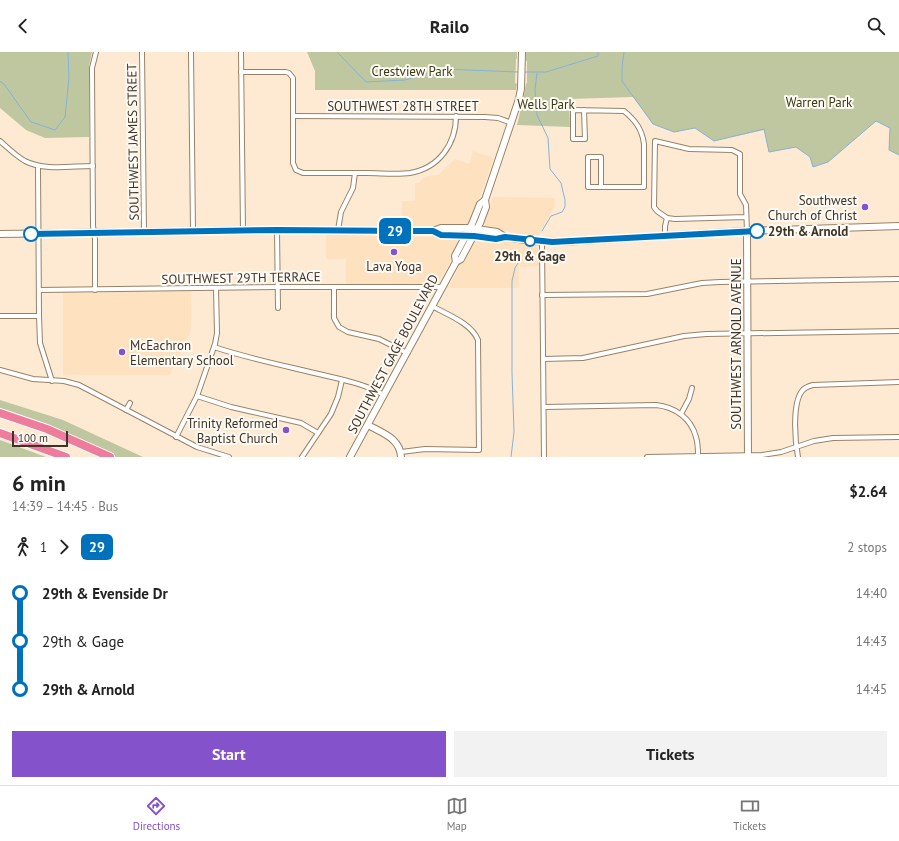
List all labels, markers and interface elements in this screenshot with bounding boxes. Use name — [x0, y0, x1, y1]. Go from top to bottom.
icon: back — [12, 15, 34, 37]
text: Railo — [430, 15, 469, 38]
icon: search — [865, 15, 887, 37]
street label: SOUTHWEST JAMES STREET — [123, 63, 143, 221]
park label: Crestview Park — [372, 63, 453, 80]
park label: Warren Park — [786, 94, 853, 111]
park label: Wells Park — [517, 96, 575, 113]
street label: SOUTHWEST 28TH STREET — [327, 98, 479, 115]
place label: Southwest Church of Christ — [768, 192, 858, 224]
marker: Southwest Church of Christ — [860, 202, 870, 212]
line badge: 29 — [377, 218, 413, 244]
text: 29 — [387, 222, 403, 240]
marker: 29th & Arnold — [749, 223, 765, 239]
place label: 29th & Arnold — [768, 223, 848, 240]
unlabelled marker — [23, 226, 39, 242]
marker: 29th & Gage — [524, 235, 536, 247]
marker: Lava Yoga — [389, 247, 399, 257]
place label: 29th & Gage — [494, 248, 566, 265]
place label: Lava Yoga — [366, 258, 422, 275]
street label: SOUTHWEST ARNOLD AVENUE — [728, 258, 745, 430]
street label: SOUTHWEST 29TH TERRACE — [161, 268, 321, 288]
street label: SOUTHWEST GAGE BOULEVARD — [344, 271, 442, 437]
place label: McEachron Elementary School — [130, 337, 234, 369]
marker: McEachron Elementary School — [117, 347, 127, 357]
place label: Trinity Reformed Baptist Church — [187, 415, 278, 447]
marker: Trinity Reformed Baptist Church — [281, 425, 291, 435]
scale bar — [12, 429, 68, 448]
text: 100 m — [18, 431, 48, 445]
text: 6 min — [12, 469, 66, 497]
text: $2.64 — [849, 482, 887, 501]
text: 14:39 – 14:45 · Bus — [12, 498, 118, 515]
icon: walk — [12, 536, 34, 558]
icon: forward — [53, 536, 75, 558]
text: 29 — [89, 538, 105, 556]
text: 1 — [40, 539, 47, 556]
text: 2 stops — [847, 539, 887, 556]
text: 29th & Evenside Dr — [42, 584, 168, 603]
text: 14:40 — [856, 585, 887, 602]
text: 29th & Gage — [42, 632, 124, 651]
text: 14:43 — [856, 633, 887, 650]
text: 29th & Arnold — [42, 680, 135, 699]
text: 14:45 — [856, 681, 887, 698]
button: Start — [12, 731, 446, 777]
button: Tickets — [454, 731, 887, 777]
tab: Directions — [133, 795, 180, 833]
tab: Map — [446, 795, 468, 833]
tab: Tickets — [733, 795, 766, 833]

